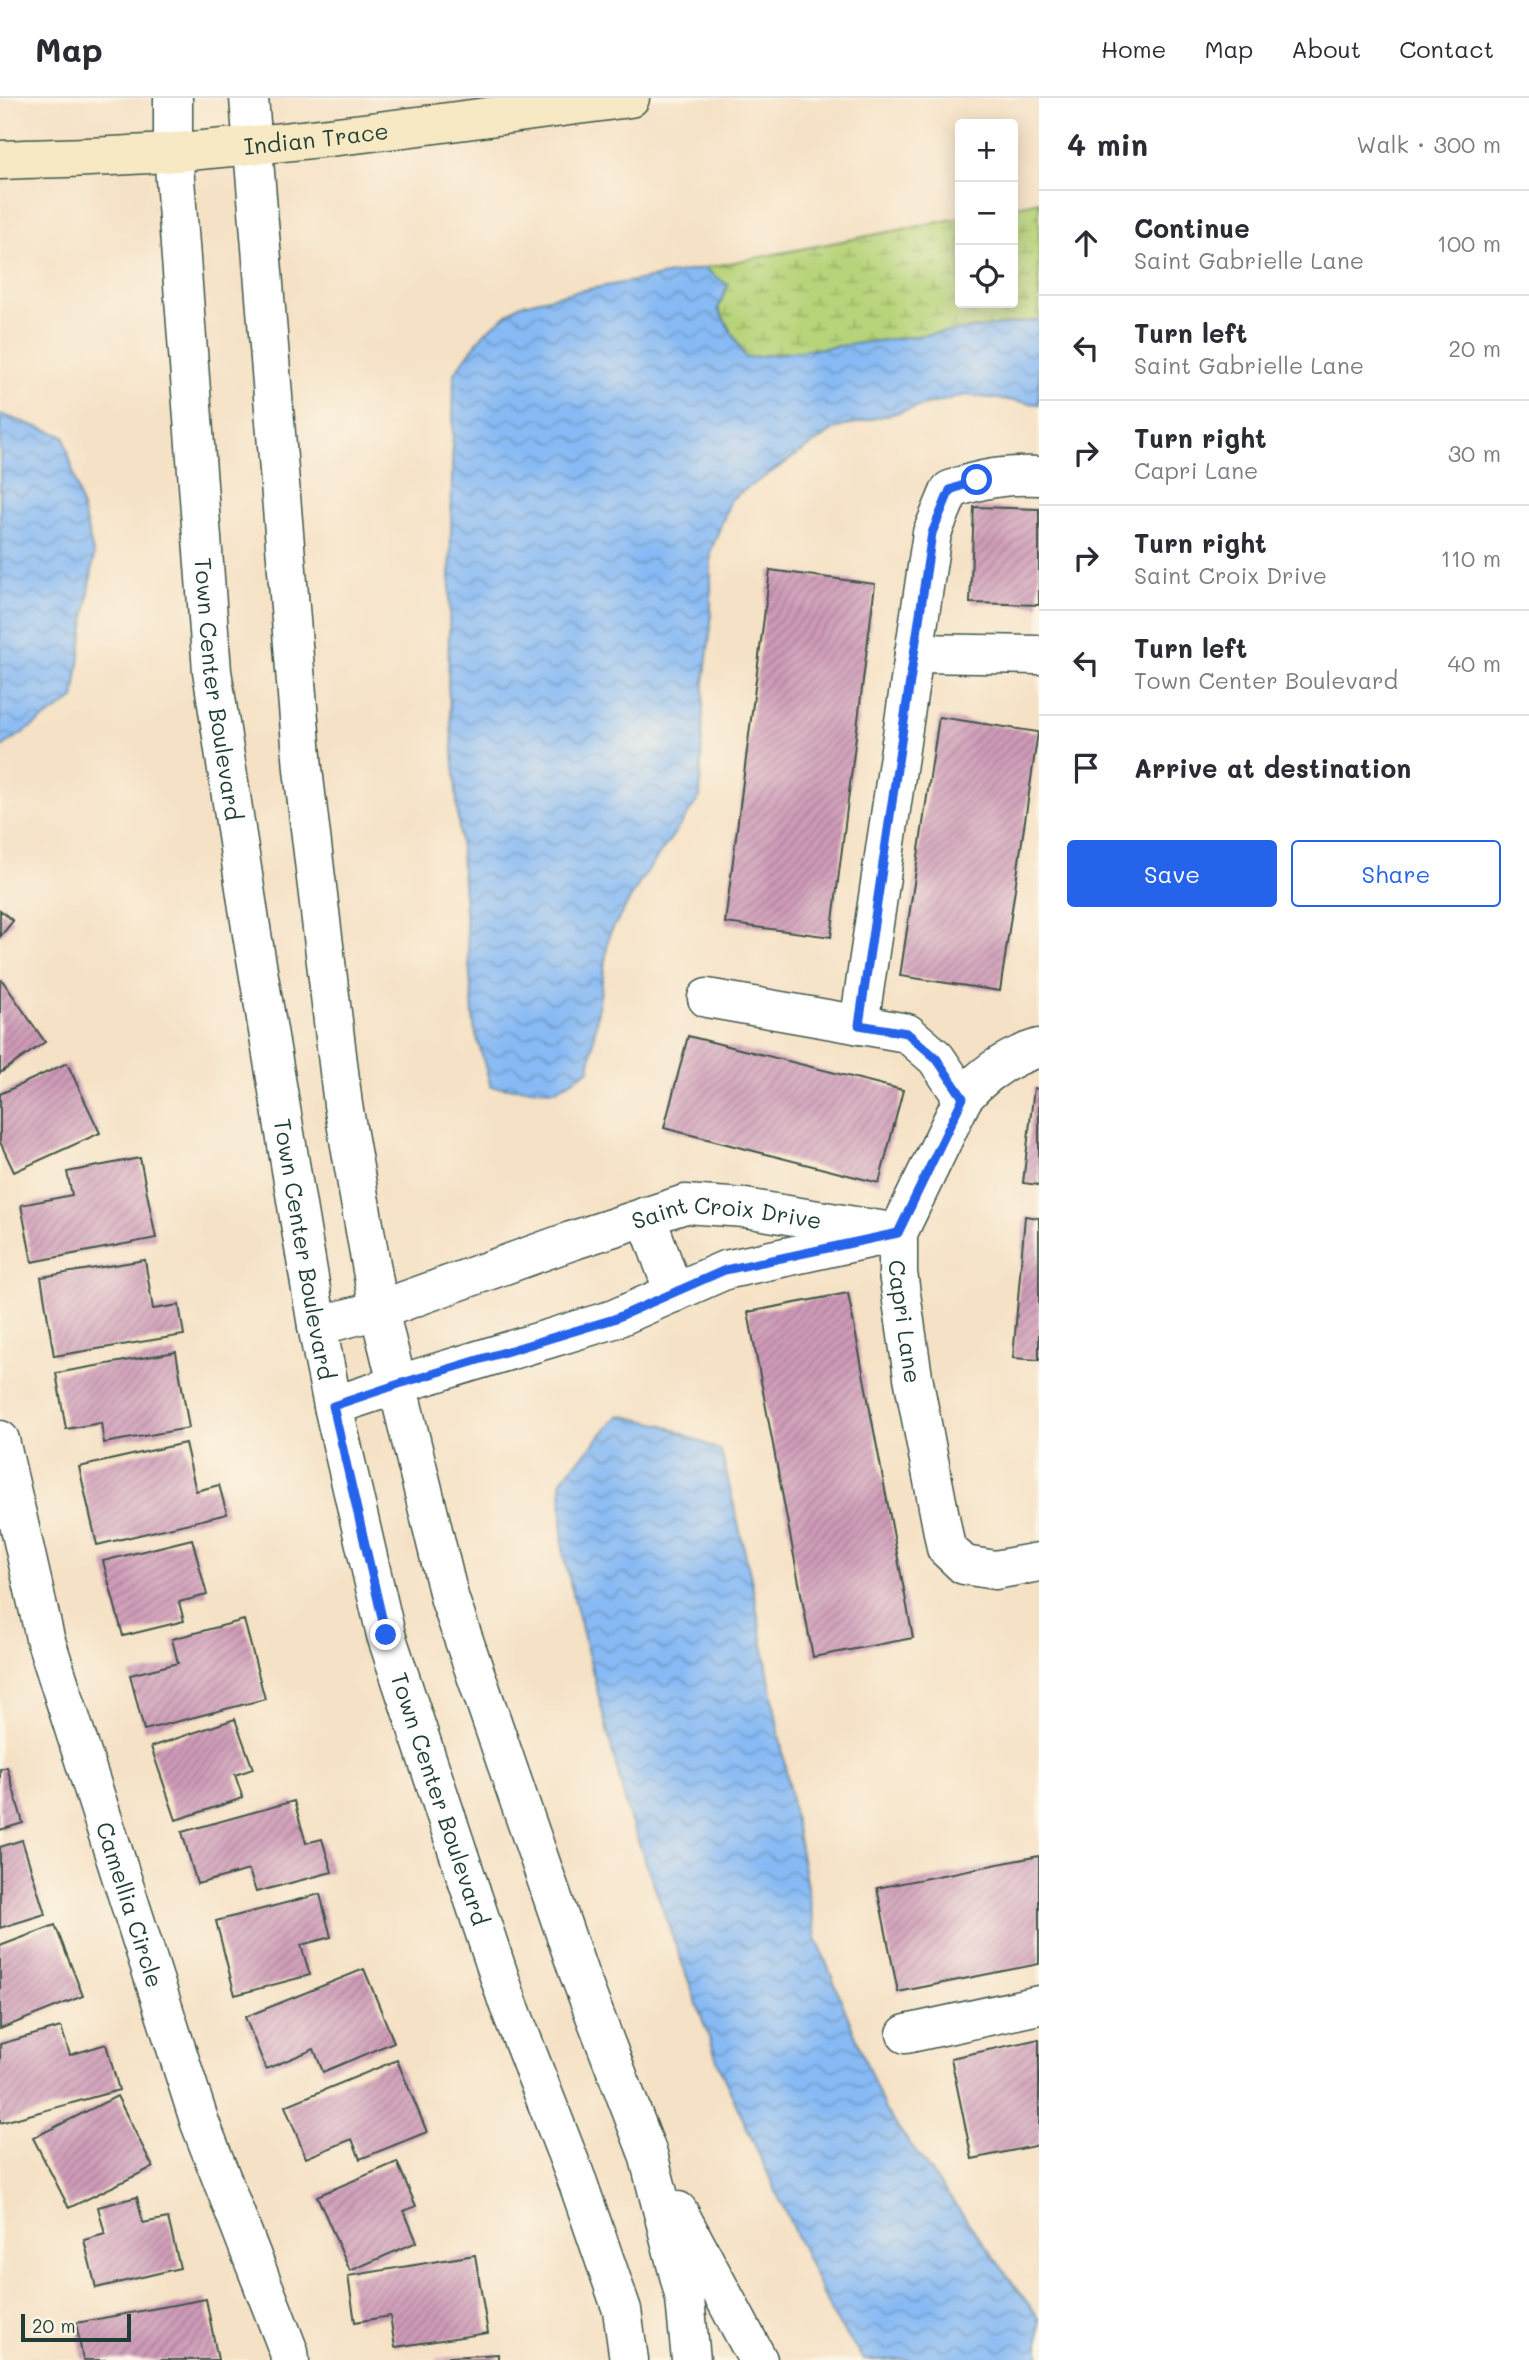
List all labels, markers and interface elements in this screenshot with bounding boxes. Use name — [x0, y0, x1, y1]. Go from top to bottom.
text: Map — [35, 27, 103, 70]
text: Home — [1101, 33, 1166, 64]
text: Map — [1204, 33, 1253, 64]
text: About — [1291, 33, 1361, 64]
text: Contact — [1399, 33, 1494, 64]
street label: Indian Trace — [242, 115, 390, 161]
map controls — [955, 119, 1018, 308]
button: + — [955, 119, 1018, 182]
text: 4 min — [1067, 124, 1148, 164]
text: Walk · 300 m — [1356, 129, 1501, 159]
button: − — [955, 182, 1018, 245]
text: Continue — [1134, 211, 1250, 245]
icon: ahead — [1067, 224, 1105, 262]
text: 100 m — [1437, 228, 1501, 258]
button: locate — [955, 245, 1018, 308]
text: Saint Gabrielle Lane — [1134, 245, 1364, 275]
text: Turn left — [1134, 316, 1247, 350]
icon: left — [1067, 329, 1105, 367]
text: 20 m — [1448, 333, 1501, 363]
text: Saint Gabrielle Lane — [1134, 350, 1364, 380]
text: Turn right — [1134, 421, 1267, 455]
icon: right — [1067, 434, 1105, 472]
text: 30 m — [1448, 438, 1501, 468]
text: Capri Lane — [1134, 455, 1258, 485]
route start — [961, 464, 992, 495]
text: Turn right — [1134, 526, 1267, 560]
icon: right — [1067, 539, 1105, 577]
text: 110 m — [1441, 543, 1501, 573]
street label: Town Center Boulevard — [189, 557, 249, 822]
text: Saint Croix Drive — [1134, 560, 1327, 590]
text: Turn left — [1134, 631, 1247, 665]
icon: left — [1067, 644, 1105, 682]
text: 40 m — [1448, 648, 1501, 678]
text: Town Center Boulevard — [1134, 665, 1398, 695]
icon: arrive — [1067, 749, 1105, 787]
text: Arrive at destination — [1134, 751, 1411, 785]
button: Save — [1067, 840, 1277, 907]
button: Share — [1291, 840, 1501, 907]
street label: Town Center Boulevard — [268, 1116, 342, 1382]
street label: Saint Croix Drive — [628, 1189, 824, 1235]
street label: Capri Lane — [883, 1260, 929, 1385]
route end — [370, 1619, 401, 1650]
street label: Town Center Boulevard — [384, 1669, 496, 1929]
street label: Camellia Circle — [90, 1818, 171, 1991]
scale bar — [21, 2311, 131, 2343]
text: 20 m — [32, 2313, 76, 2338]

